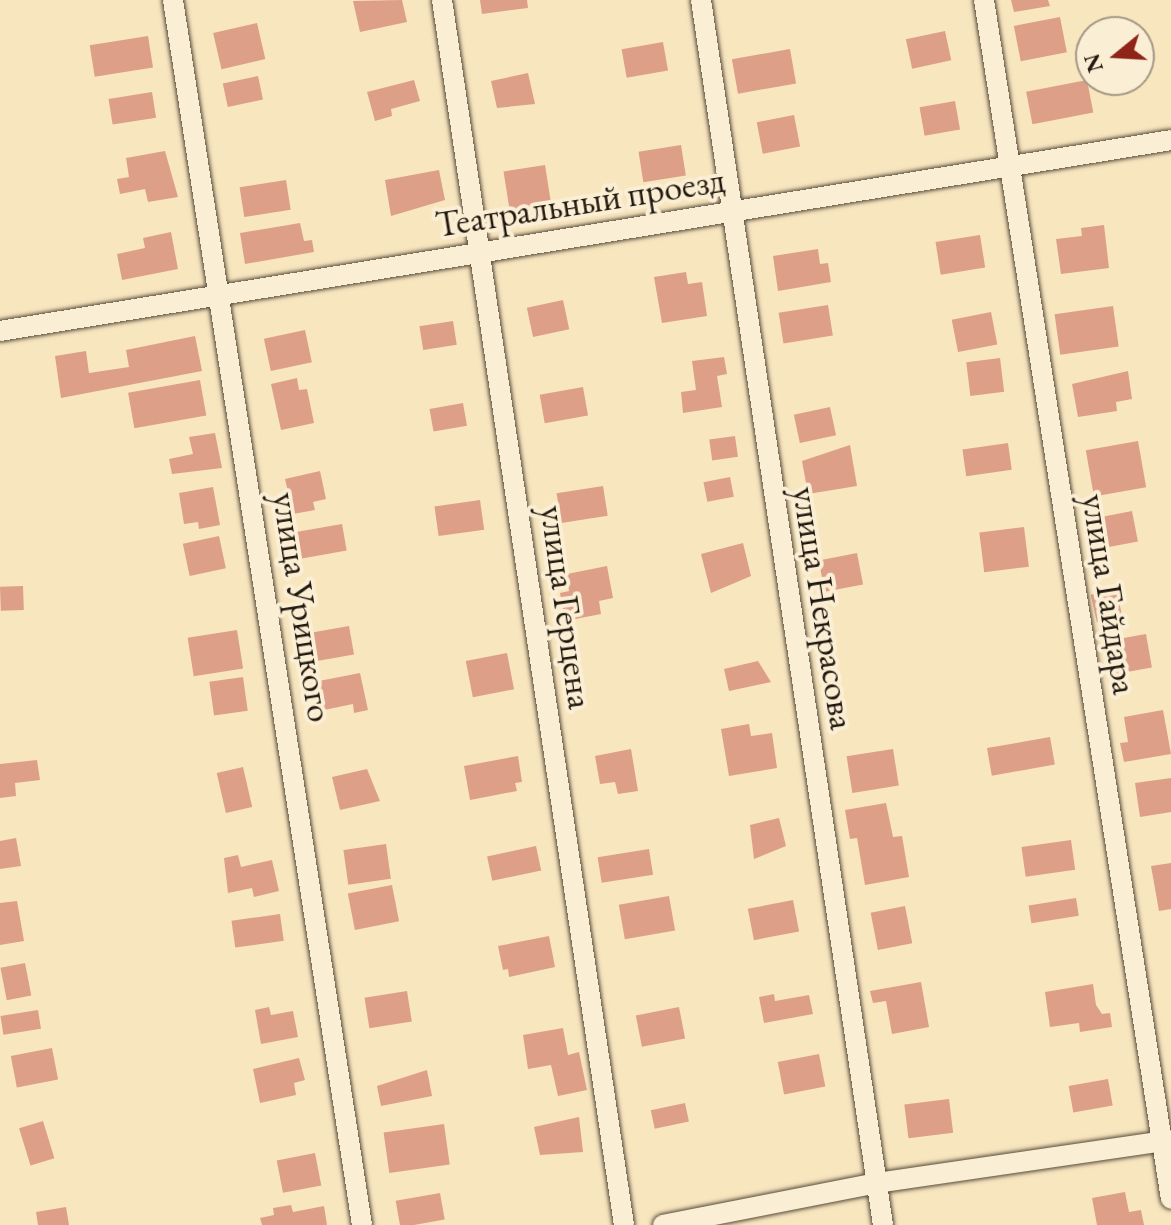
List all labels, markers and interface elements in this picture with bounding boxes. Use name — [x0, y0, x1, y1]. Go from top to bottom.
north arrow — [1075, 16, 1155, 96]
text: N — [1077, 50, 1110, 76]
street label: Театральный проезд — [432, 158, 728, 246]
street label: улица Некрасова — [783, 483, 865, 733]
street label: улица Урицкого — [264, 489, 342, 725]
street label: улица Гайдара — [1073, 491, 1147, 697]
street label: улица Герцена — [531, 502, 603, 712]

